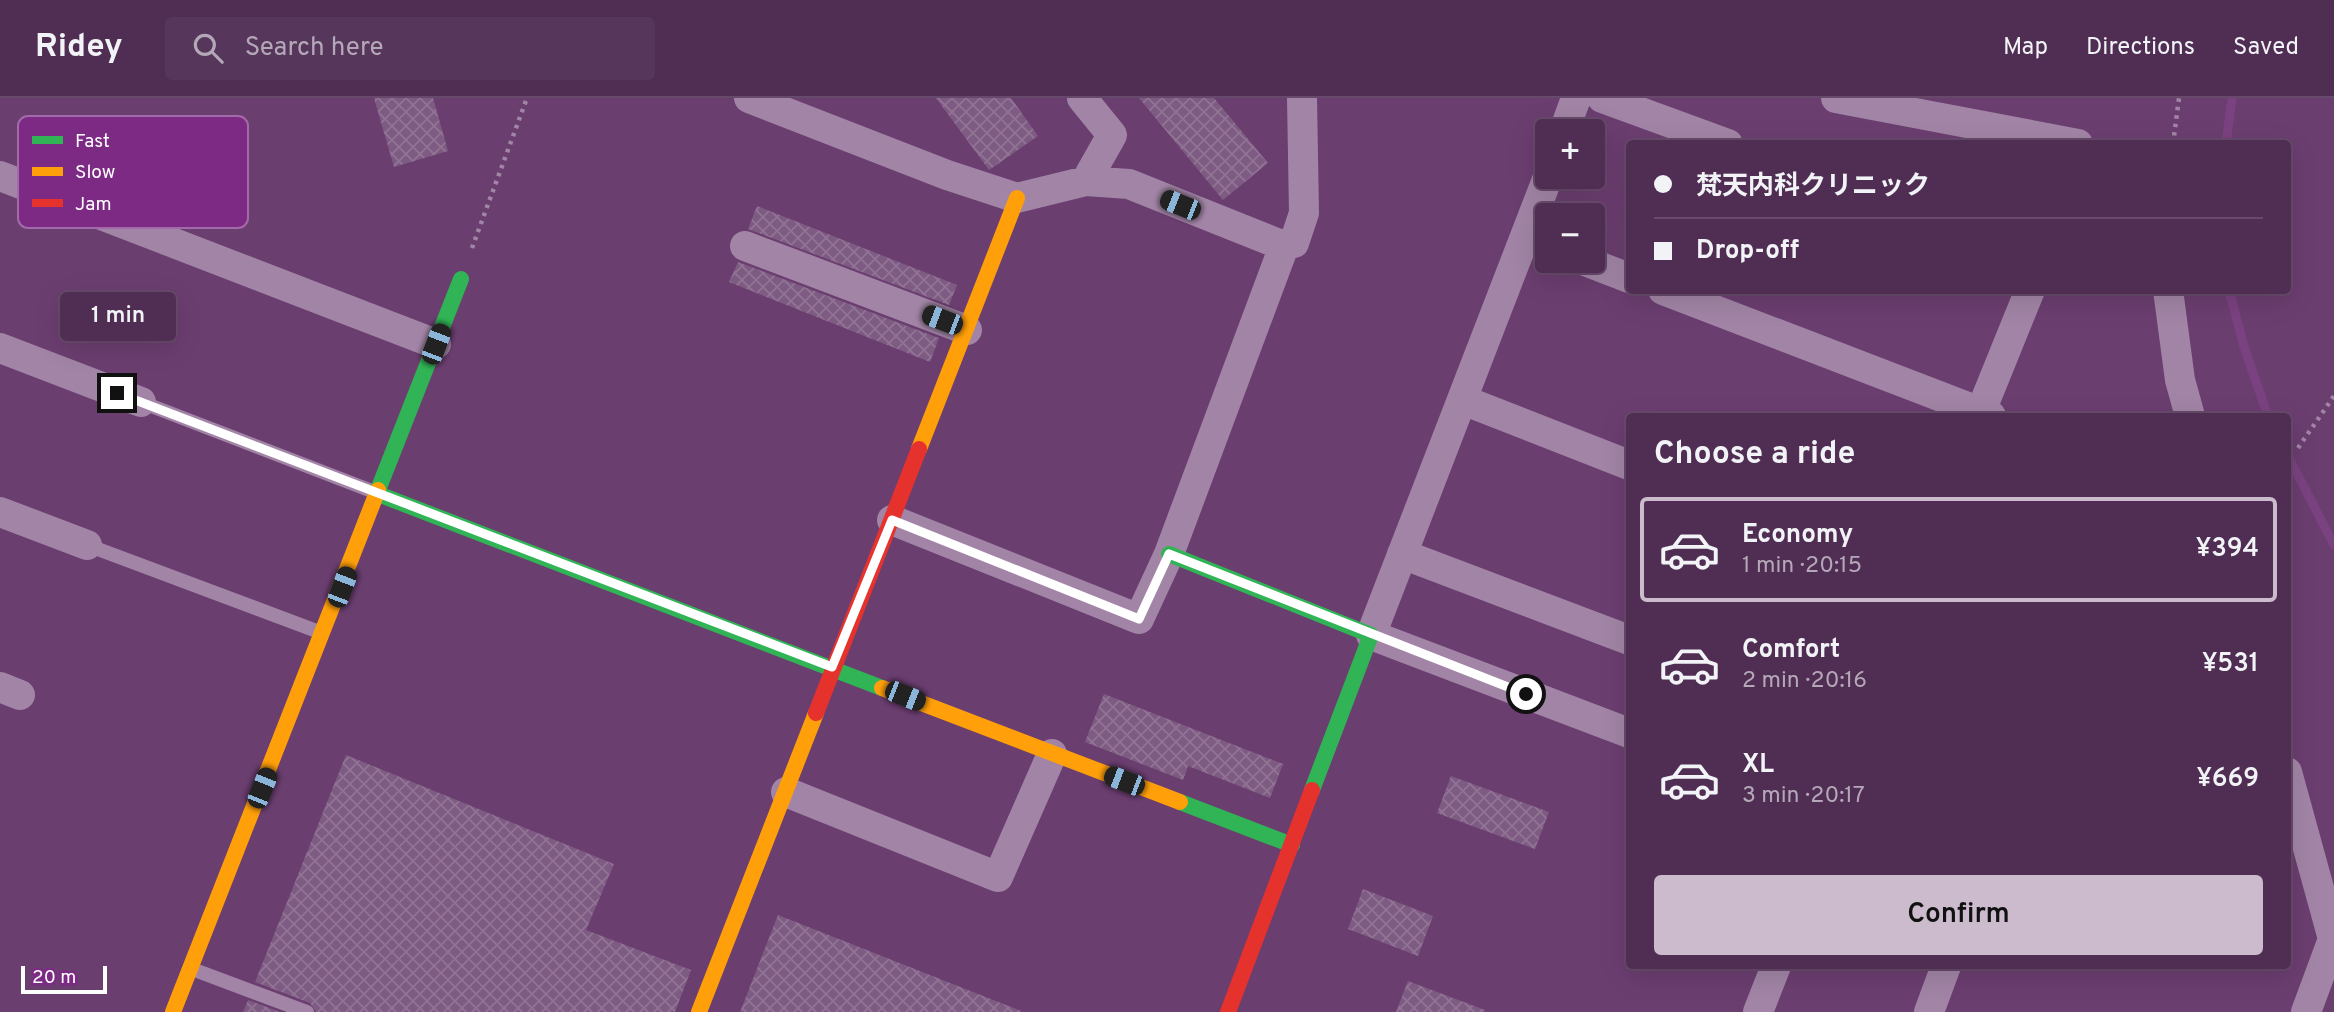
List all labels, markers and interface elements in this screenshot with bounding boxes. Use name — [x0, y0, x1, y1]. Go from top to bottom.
search box — [165, 17, 655, 80]
text: Ridey — [35, 27, 123, 69]
icon: search — [189, 29, 227, 67]
text: Search here — [245, 32, 384, 65]
text: Map — [2003, 33, 2048, 63]
text: Directions — [2086, 33, 2195, 63]
text: Saved — [2233, 33, 2299, 63]
legend — [18, 116, 248, 228]
map controls — [1535, 119, 1605, 273]
button: + — [1535, 119, 1605, 189]
text: Fast — [75, 130, 110, 154]
text: Slow — [75, 161, 115, 185]
text: 梵天内科クリニック — [1696, 171, 1930, 204]
car — [1157, 187, 1204, 223]
text: Jam — [75, 193, 112, 217]
button: − — [1535, 203, 1605, 273]
text: Drop-off — [1696, 235, 1799, 268]
callout: 1 min — [59, 292, 175, 341]
text: 1 min — [91, 302, 145, 331]
car — [919, 303, 966, 337]
car — [419, 321, 454, 367]
route end — [101, 377, 133, 409]
text: Choose a ride — [1654, 435, 1855, 475]
icon: car — [1658, 518, 1721, 581]
text: Economy — [1742, 519, 1853, 552]
text: ¥394 — [2196, 533, 2259, 566]
text: 1 min · 20:15 — [1742, 552, 1862, 581]
car — [325, 564, 360, 610]
icon: car — [1658, 633, 1721, 696]
text: Comfort — [1742, 634, 1840, 667]
text: ¥531 — [2202, 648, 2259, 681]
text: 2 min · 20:16 — [1742, 667, 1867, 696]
car — [882, 678, 929, 714]
route start — [1510, 678, 1542, 710]
icon: car — [1658, 748, 1721, 811]
text: XL — [1742, 749, 1774, 782]
text: ¥669 — [2196, 763, 2259, 796]
car — [1101, 764, 1148, 798]
car — [245, 765, 280, 811]
text: 3 min · 20:17 — [1742, 782, 1865, 811]
button: Confirm — [1654, 875, 2263, 955]
scale bar — [21, 963, 107, 995]
text: 20 m — [32, 966, 76, 990]

